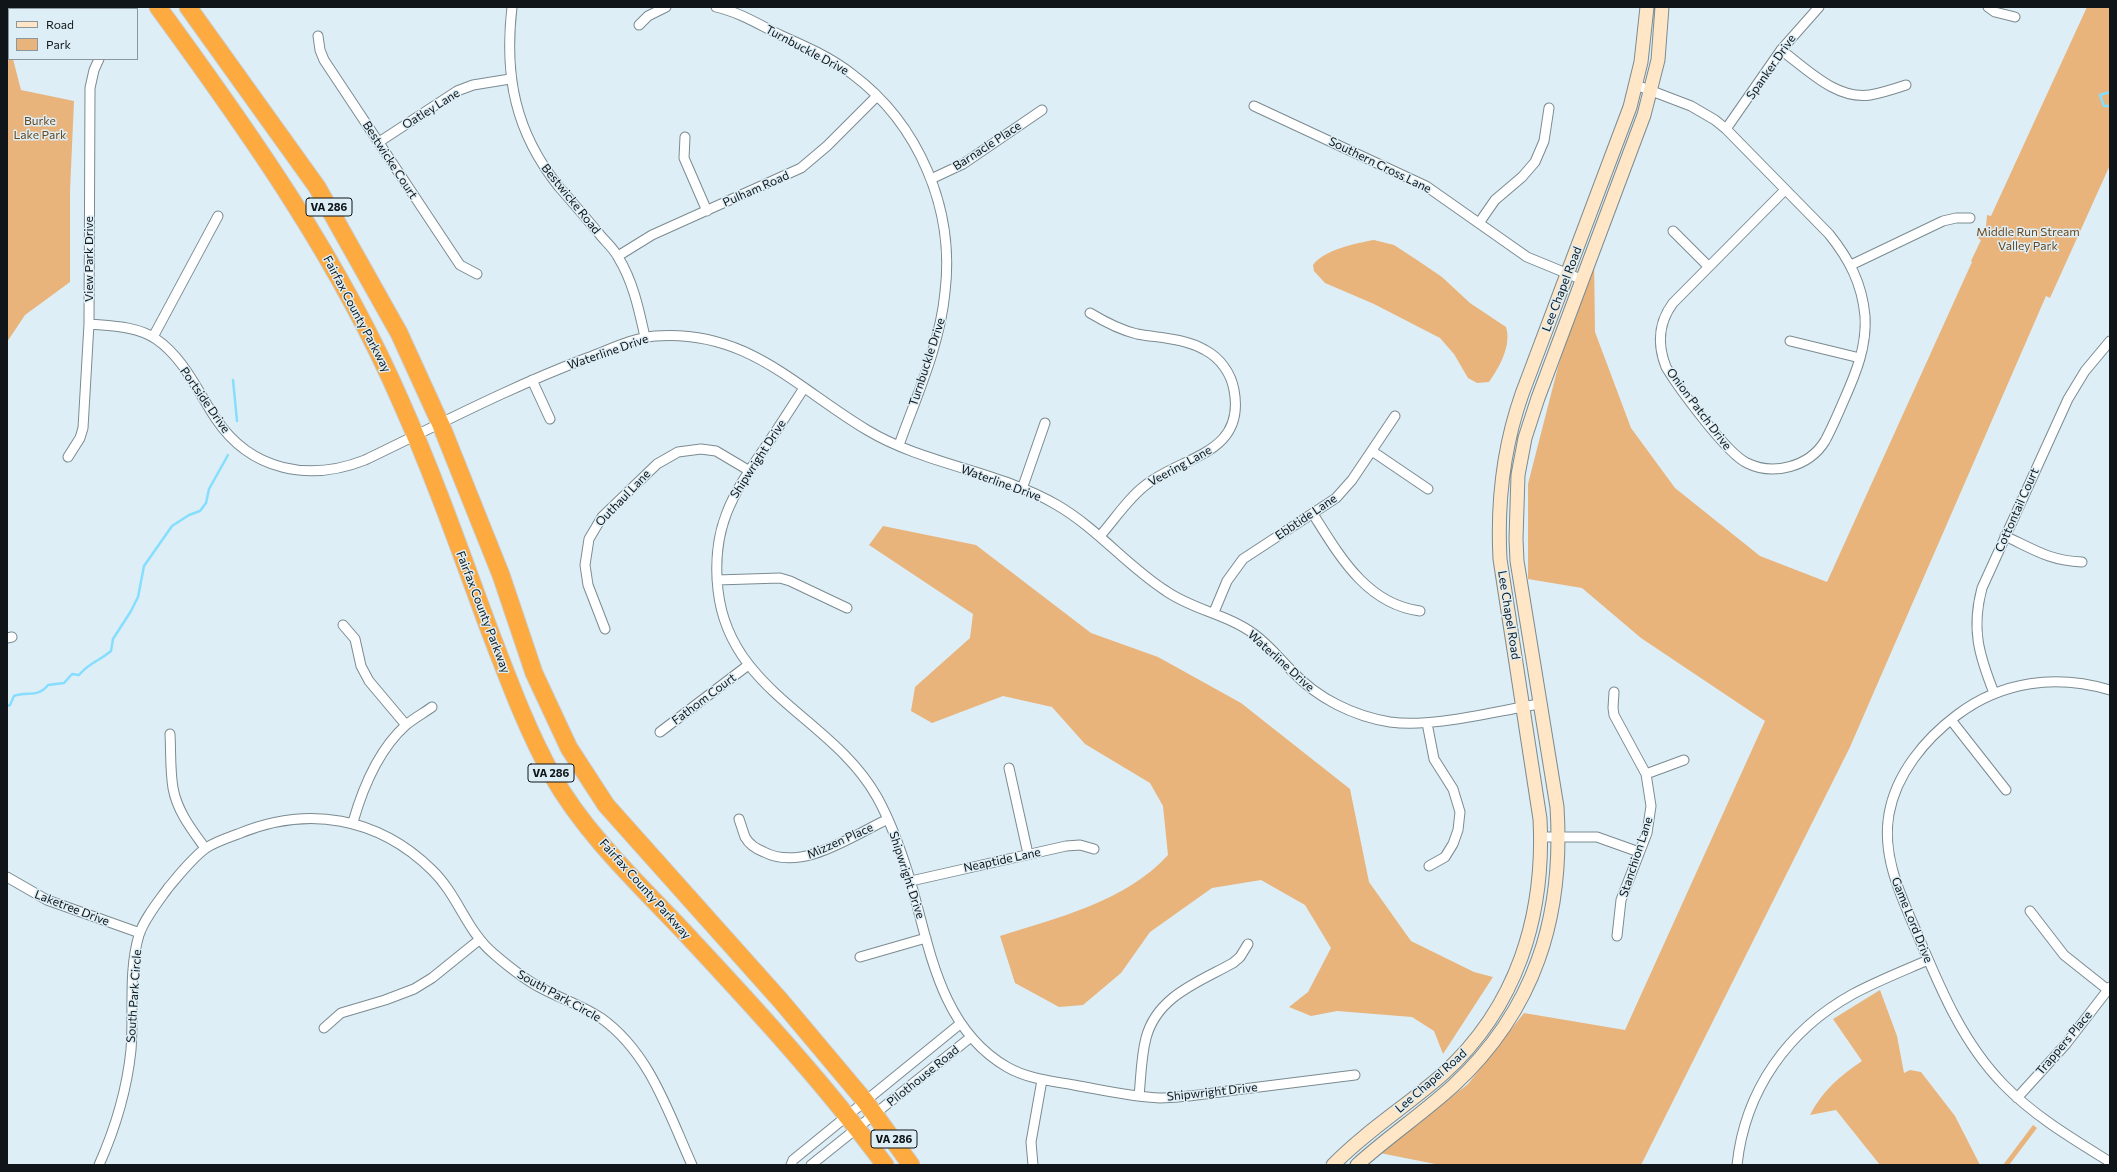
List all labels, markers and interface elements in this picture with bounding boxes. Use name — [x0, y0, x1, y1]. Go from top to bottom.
legend — [8, 8, 138, 60]
text: Road — [46, 17, 74, 31]
street label: Turnbuckle Drive — [763, 22, 851, 78]
street label: Spanker Drive — [1743, 32, 1799, 102]
text: Park — [46, 37, 71, 51]
street label: Oatley Lane — [400, 86, 462, 132]
park label: Burke Lake Park — [13, 114, 67, 142]
street label: Bestwicke Court — [360, 118, 420, 202]
street label: Barnacle Place — [950, 119, 1024, 173]
street label: Southern Cross Lane — [1326, 134, 1434, 196]
street label: Bestwicke Road — [538, 161, 604, 237]
street label: Pulham Road — [721, 168, 791, 210]
road number: VA 286 — [306, 198, 352, 216]
street label: View Park Drive — [82, 216, 96, 302]
park label: Middle Run Stream Valley Park — [1976, 225, 2080, 253]
street label: Lee Chapel Road — [1539, 244, 1585, 334]
street label: Fairfax County Parkway — [320, 253, 394, 375]
street label: Turnbuckle Drive — [906, 316, 948, 408]
street label: Waterline Drive — [566, 331, 650, 373]
street label: Portside Drive — [177, 364, 233, 436]
street label: Onion Patch Drive — [1664, 365, 1734, 453]
street label: Shipwright Drive — [727, 417, 789, 501]
street label: Veering Lane — [1146, 443, 1214, 489]
street label: Waterline Drive — [959, 462, 1043, 504]
street label: Cottontail Court — [1992, 466, 2042, 554]
street label: Outhaul Lane — [592, 467, 654, 529]
street label: Ebbtide Lane — [1272, 491, 1340, 543]
street label: Fairfax County Parkway — [453, 549, 513, 675]
street label: Lee Chapel Road — [1495, 569, 1523, 661]
street label: Waterline Drive — [1245, 627, 1317, 695]
street label: Fathom Court — [669, 670, 739, 728]
road number: VA 286 — [528, 764, 574, 782]
street label: Stanchion Lane — [1616, 815, 1656, 899]
street label: Mizzen Place — [805, 820, 875, 862]
street label: Shipwright Drive — [886, 829, 928, 921]
street label: Fairfax County Parkway — [596, 836, 694, 942]
street label: Neaptide Lane — [962, 845, 1042, 875]
street label: Game Lord Drive — [1888, 875, 1936, 965]
street label: Laketree Drive — [33, 887, 111, 929]
street label: South Park Circle — [124, 949, 144, 1043]
street label: South Park Circle — [515, 967, 603, 1025]
street label: Trappers Place — [2033, 1008, 2095, 1078]
street label: Pilothouse Road — [884, 1043, 962, 1109]
street label: Lee Chapel Road — [1392, 1046, 1470, 1116]
street label: Shipwright Drive — [1166, 1080, 1258, 1104]
road number: VA 286 — [871, 1130, 917, 1148]

